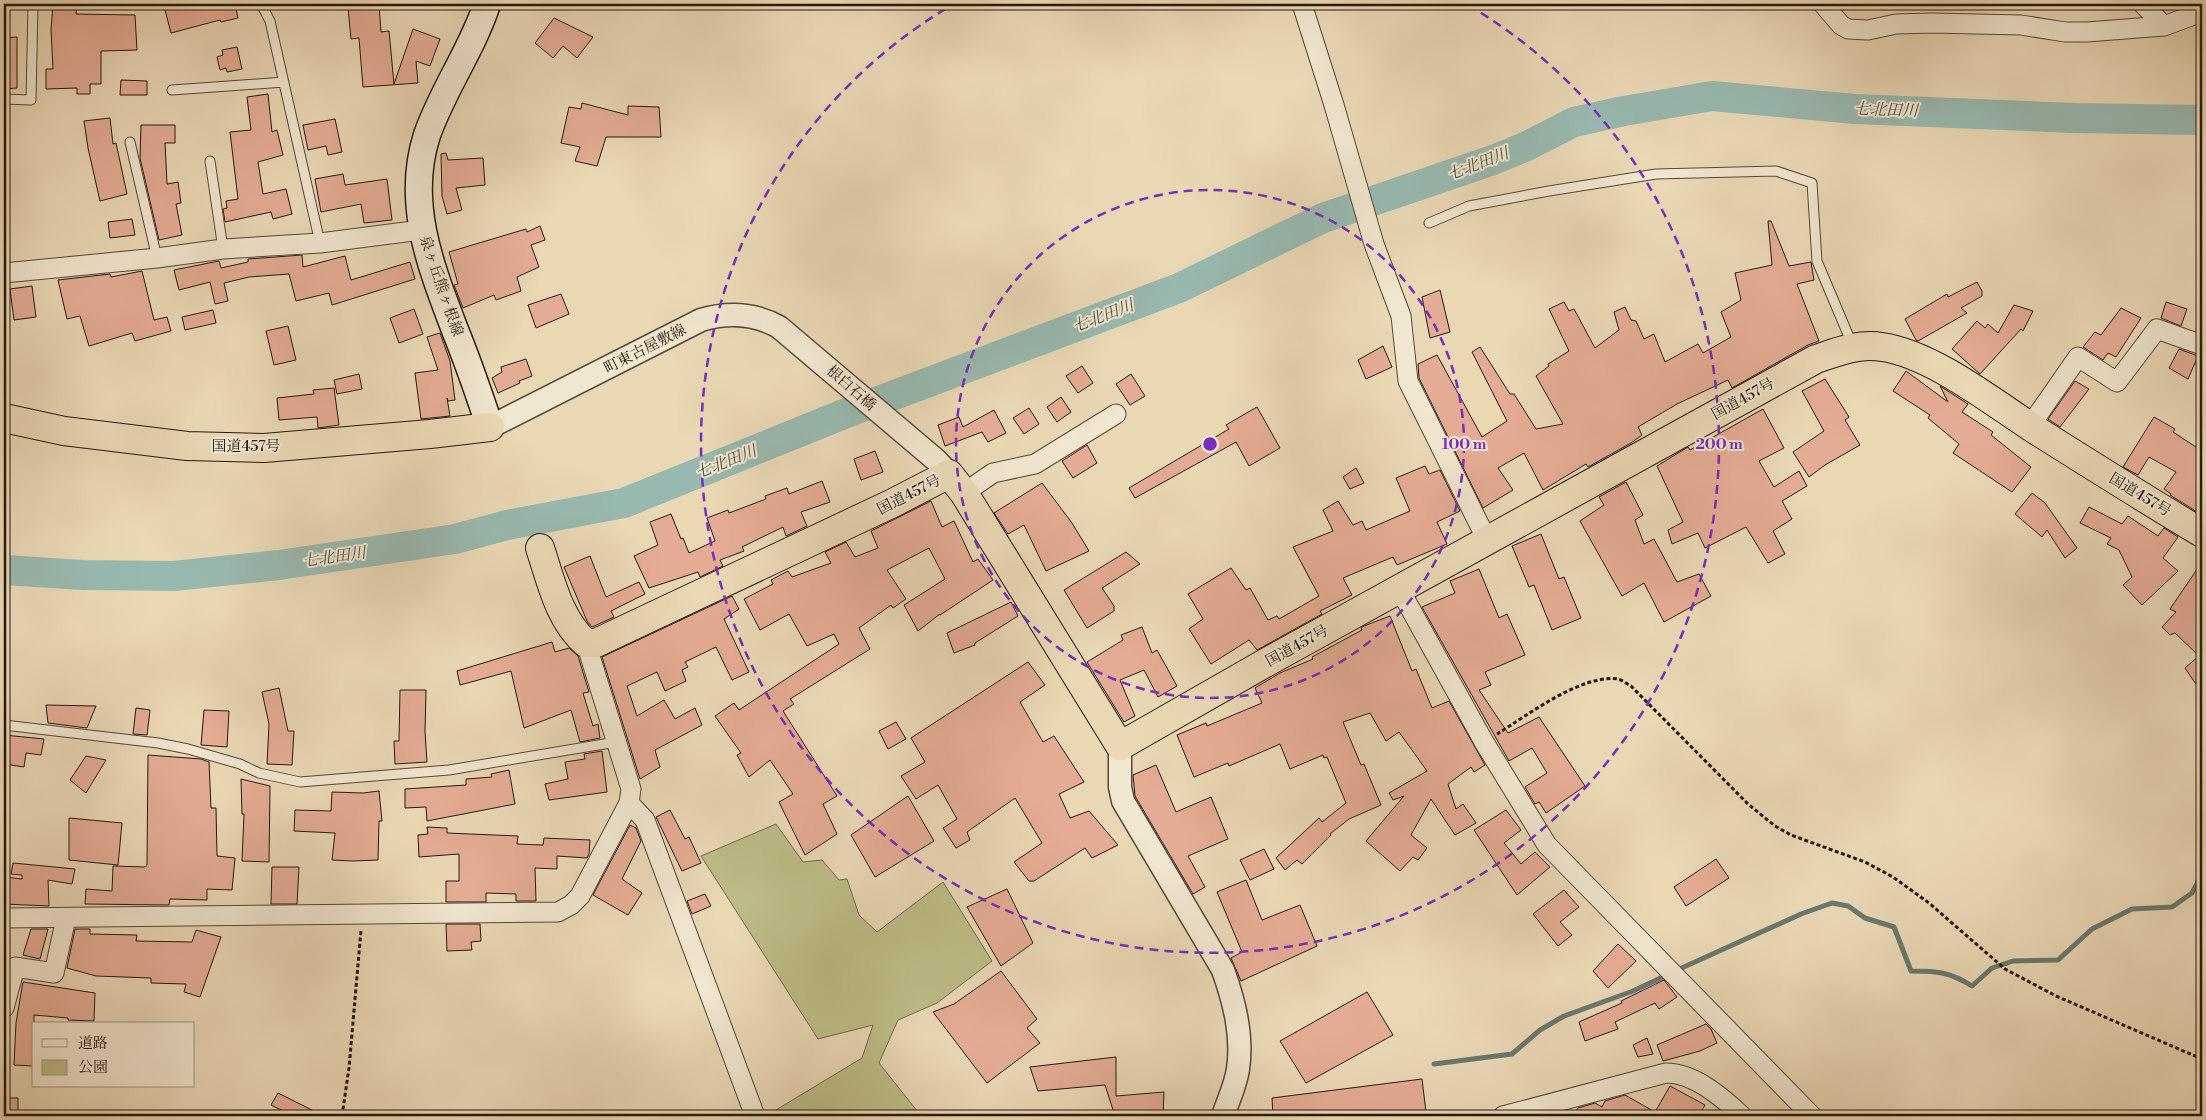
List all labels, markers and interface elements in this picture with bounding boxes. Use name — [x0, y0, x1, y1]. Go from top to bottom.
water label: 七北田川 — [1854, 99, 1920, 121]
water label: 七北田川 — [1445, 142, 1513, 185]
street label: 泉ヶ丘熊ヶ根線 — [415, 233, 467, 339]
water label: 七北田川 — [1070, 294, 1138, 337]
street label: 町東古屋敷線 — [601, 320, 689, 378]
street label: 根白石橋 — [822, 361, 880, 415]
street label: 国道457号 — [1708, 374, 1778, 424]
centre of rings — [1201, 435, 1219, 453]
text: 100 m — [1442, 435, 1487, 454]
text: 200 m — [1695, 435, 1743, 454]
street label: 国道457号 — [211, 437, 281, 456]
water label: 七北田川 — [693, 440, 761, 483]
street label: 国道457号 — [2105, 469, 2175, 521]
street label: 国道457号 — [874, 471, 944, 519]
water label: 七北田川 — [301, 542, 369, 571]
street label: 国道457号 — [1262, 621, 1332, 671]
legend — [32, 1022, 195, 1088]
text: 道路 — [78, 1034, 108, 1053]
text: 公園 — [78, 1058, 108, 1077]

